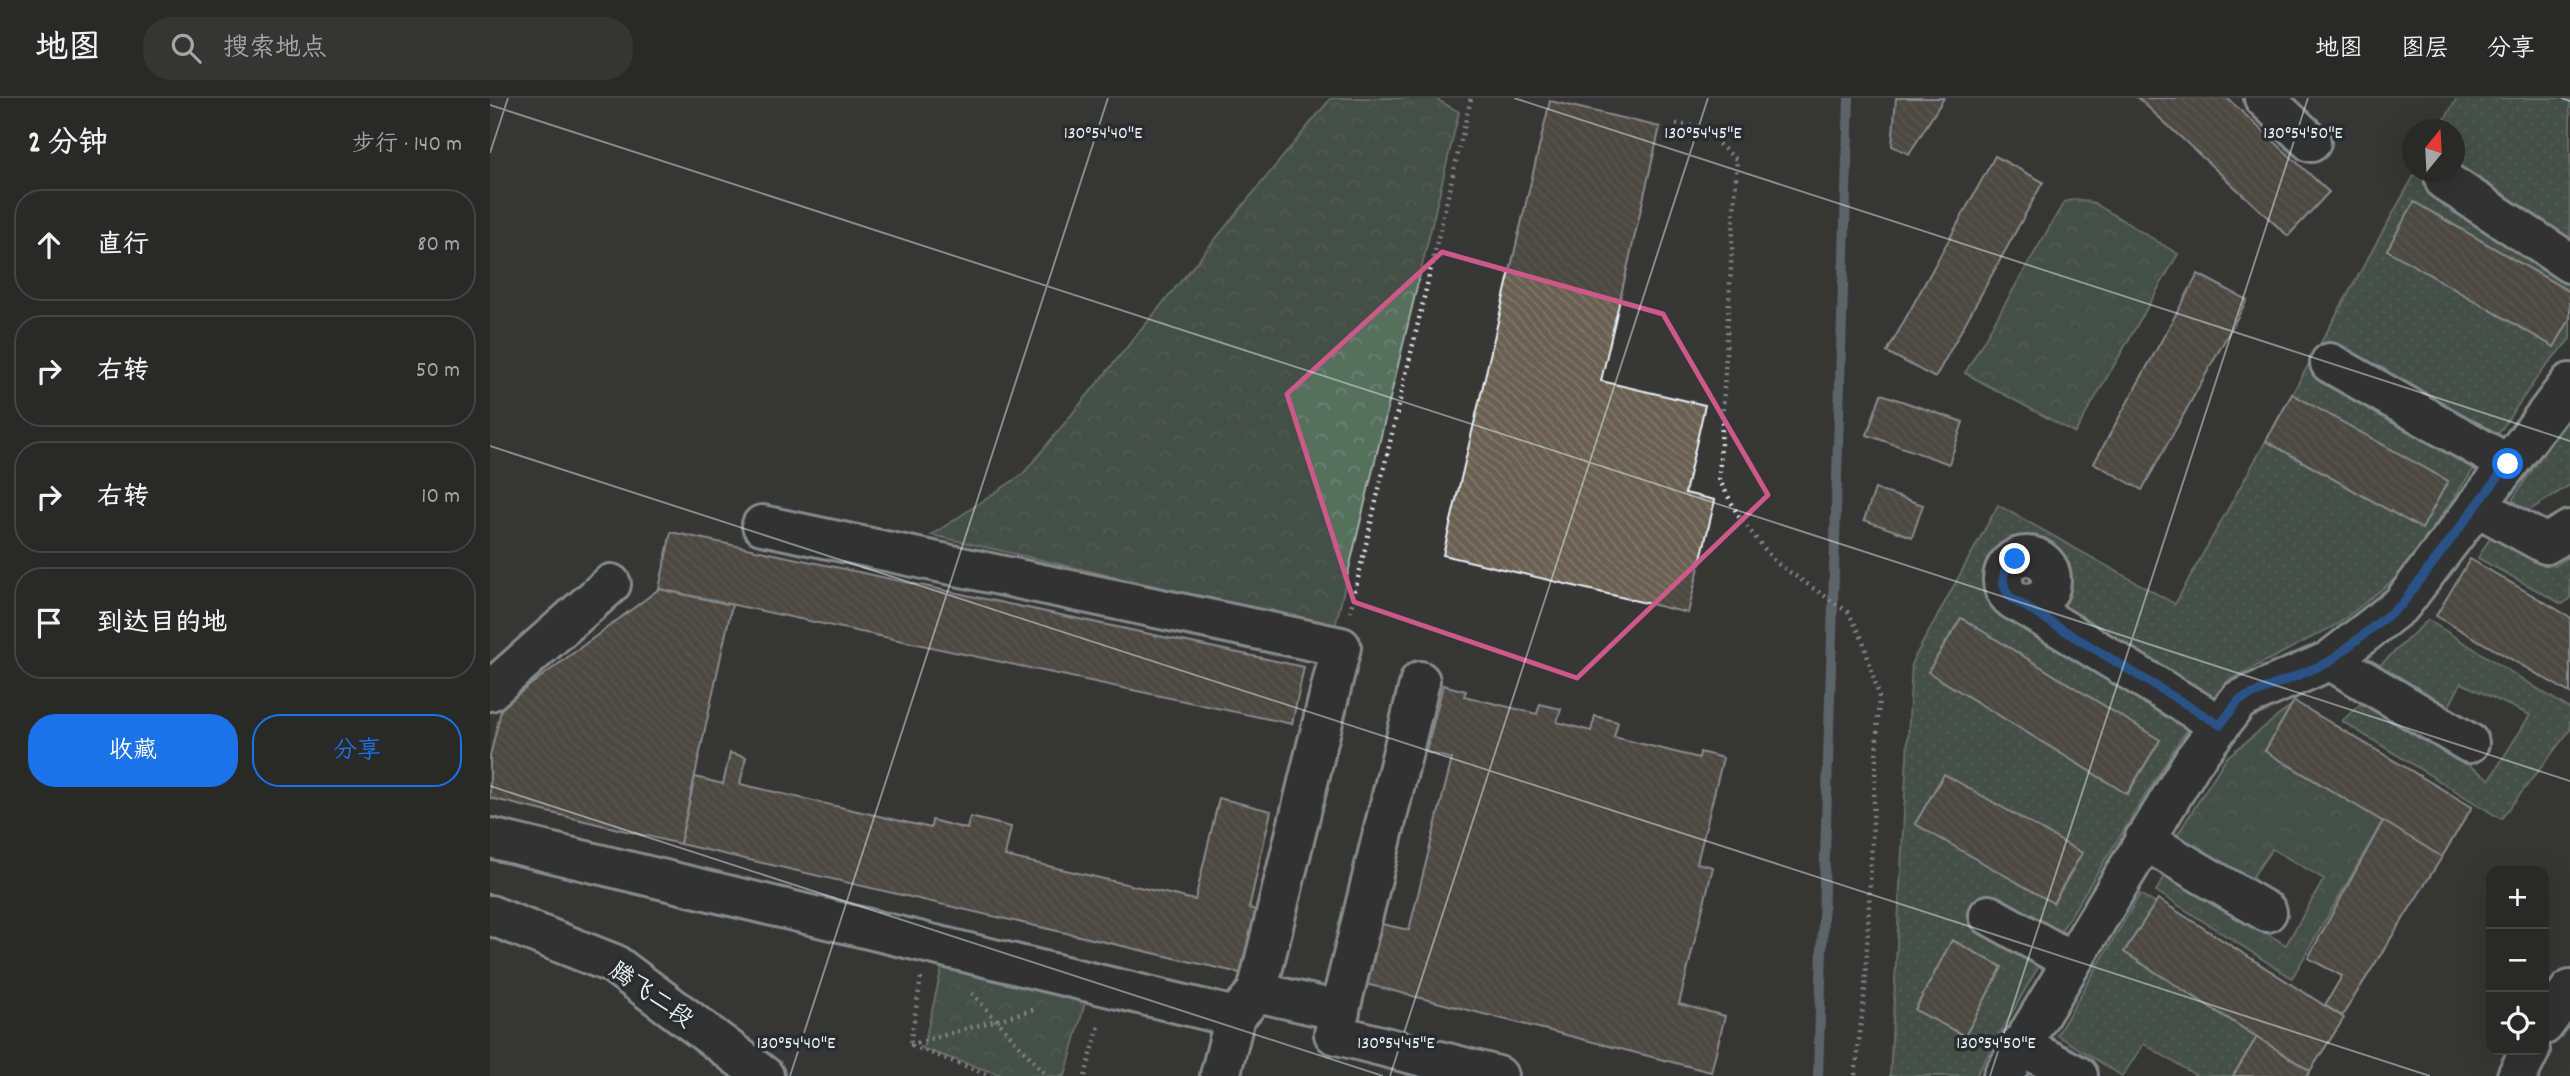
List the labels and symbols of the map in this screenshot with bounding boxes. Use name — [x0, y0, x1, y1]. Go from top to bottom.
north arrow — [2402, 119, 2465, 182]
text: 130°54'40"E — [1064, 122, 1142, 147]
text: 130°54'45"E — [1664, 122, 1742, 147]
text: 130°54'50"E — [2263, 122, 2343, 147]
route start — [2492, 448, 2523, 479]
route end — [1999, 543, 2030, 574]
street label: 腾飞二段 — [601, 955, 699, 1038]
text: 130°54'40"E — [757, 1032, 835, 1057]
text: 130°54'45"E — [1357, 1032, 1435, 1057]
text: 130°54'50"E — [1956, 1032, 2036, 1057]

